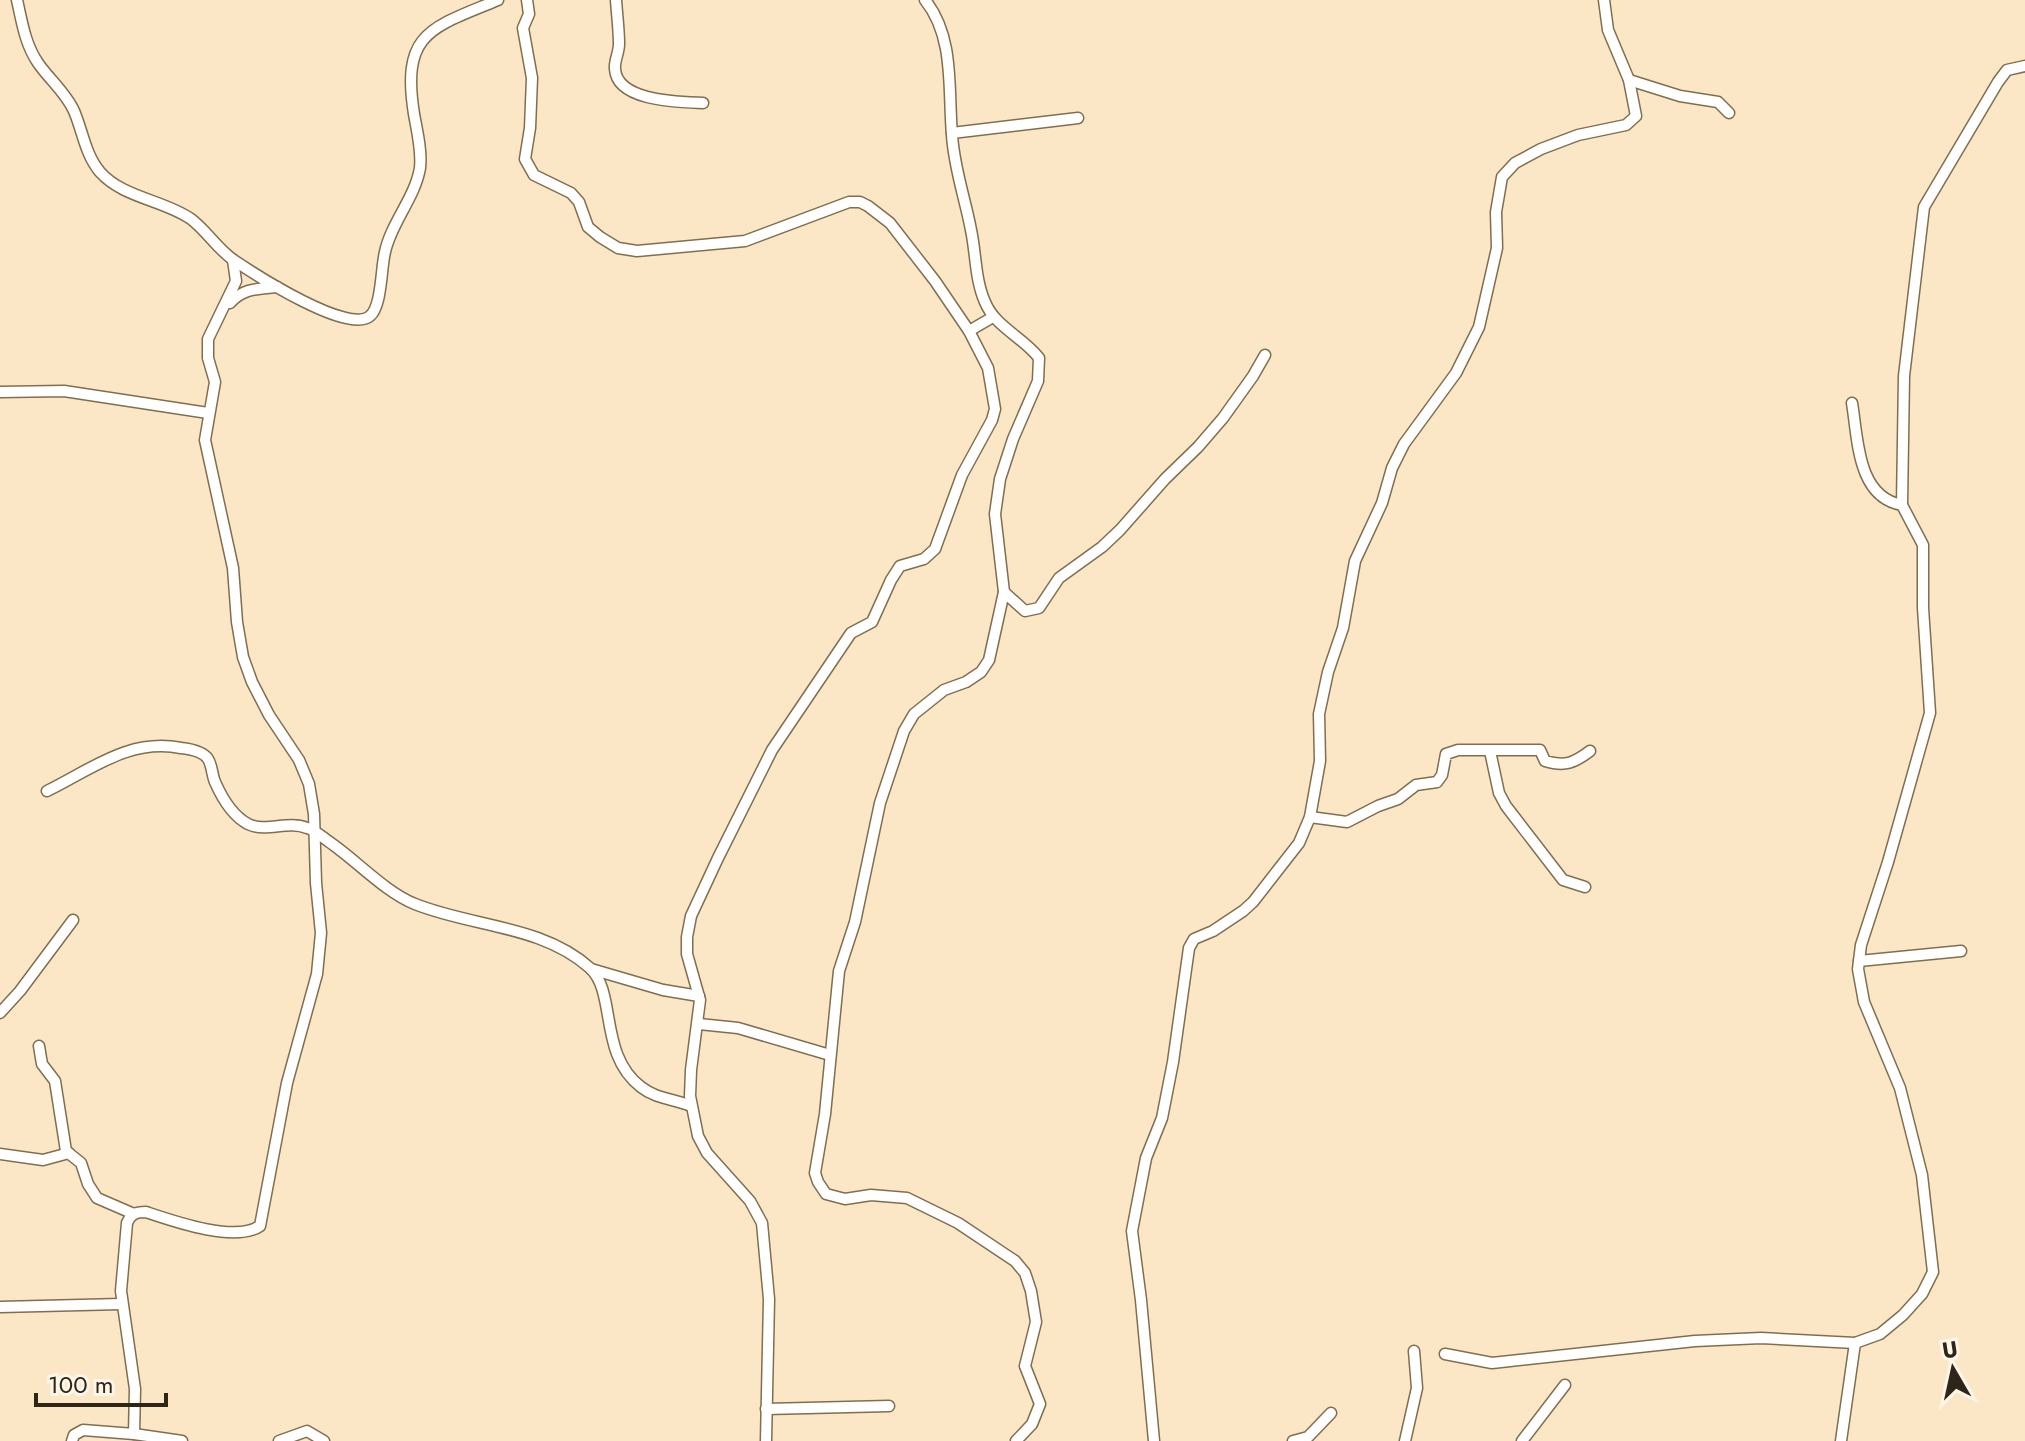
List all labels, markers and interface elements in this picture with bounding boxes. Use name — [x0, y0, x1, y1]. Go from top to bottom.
north arrow — [1913, 1329, 1993, 1409]
text: U — [1940, 1332, 1960, 1366]
scale bar — [36, 1357, 166, 1407]
text: 100 m — [48, 1367, 114, 1402]

